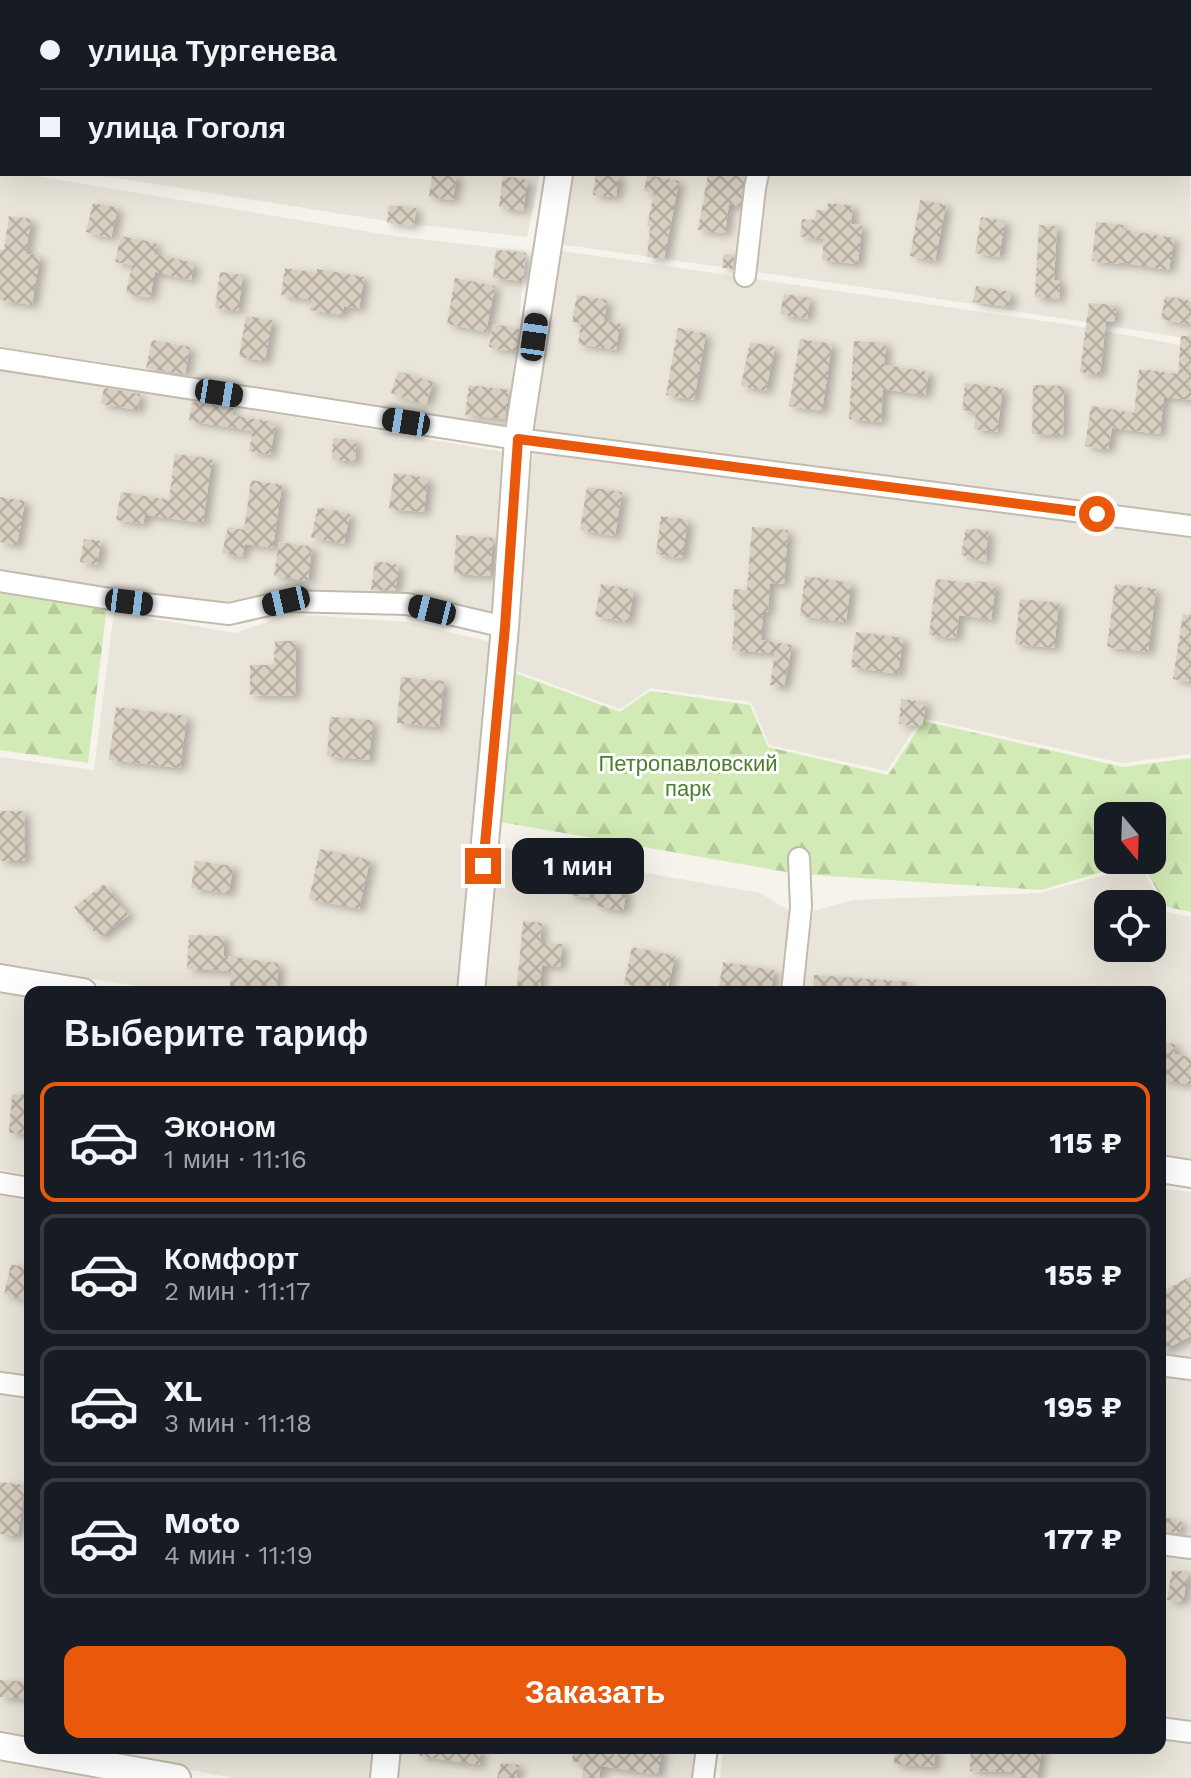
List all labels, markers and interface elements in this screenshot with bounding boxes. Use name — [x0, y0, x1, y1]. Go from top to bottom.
text: улица Тургенева — [88, 33, 336, 68]
text: улица Гоголя — [88, 110, 286, 145]
car — [519, 312, 549, 362]
car — [193, 377, 245, 409]
car — [380, 406, 432, 438]
route start — [1079, 496, 1115, 532]
car — [260, 584, 312, 618]
car — [104, 587, 154, 617]
car — [406, 593, 458, 627]
park label: Петропавловский парк — [598, 751, 778, 801]
north arrow — [1094, 802, 1166, 874]
map controls — [1094, 802, 1166, 962]
callout: 1 мин — [511, 838, 643, 894]
route end — [465, 848, 501, 884]
text: 1 мин — [543, 851, 613, 881]
button: locate — [1094, 890, 1166, 962]
text: Выберите тариф — [64, 1013, 368, 1055]
icon: car — [68, 1106, 140, 1178]
text: Эконом — [164, 1109, 277, 1144]
text: 115 ₽ — [1049, 1125, 1122, 1160]
text: 1 мин · 11:16 — [164, 1144, 307, 1174]
icon: car — [68, 1238, 140, 1310]
text: Комфорт — [164, 1241, 299, 1276]
text: 155 ₽ — [1045, 1257, 1122, 1292]
text: 2 мин · 11:17 — [164, 1276, 311, 1306]
icon: car — [68, 1370, 140, 1442]
text: XL — [164, 1373, 202, 1408]
text: 195 ₽ — [1044, 1389, 1122, 1424]
text: 3 мин · 11:18 — [164, 1408, 312, 1438]
icon: car — [68, 1502, 140, 1574]
text: Moto — [164, 1505, 240, 1540]
text: 177 ₽ — [1044, 1521, 1122, 1556]
text: 4 мин · 11:19 — [164, 1540, 313, 1570]
button: Заказать — [64, 1646, 1126, 1738]

